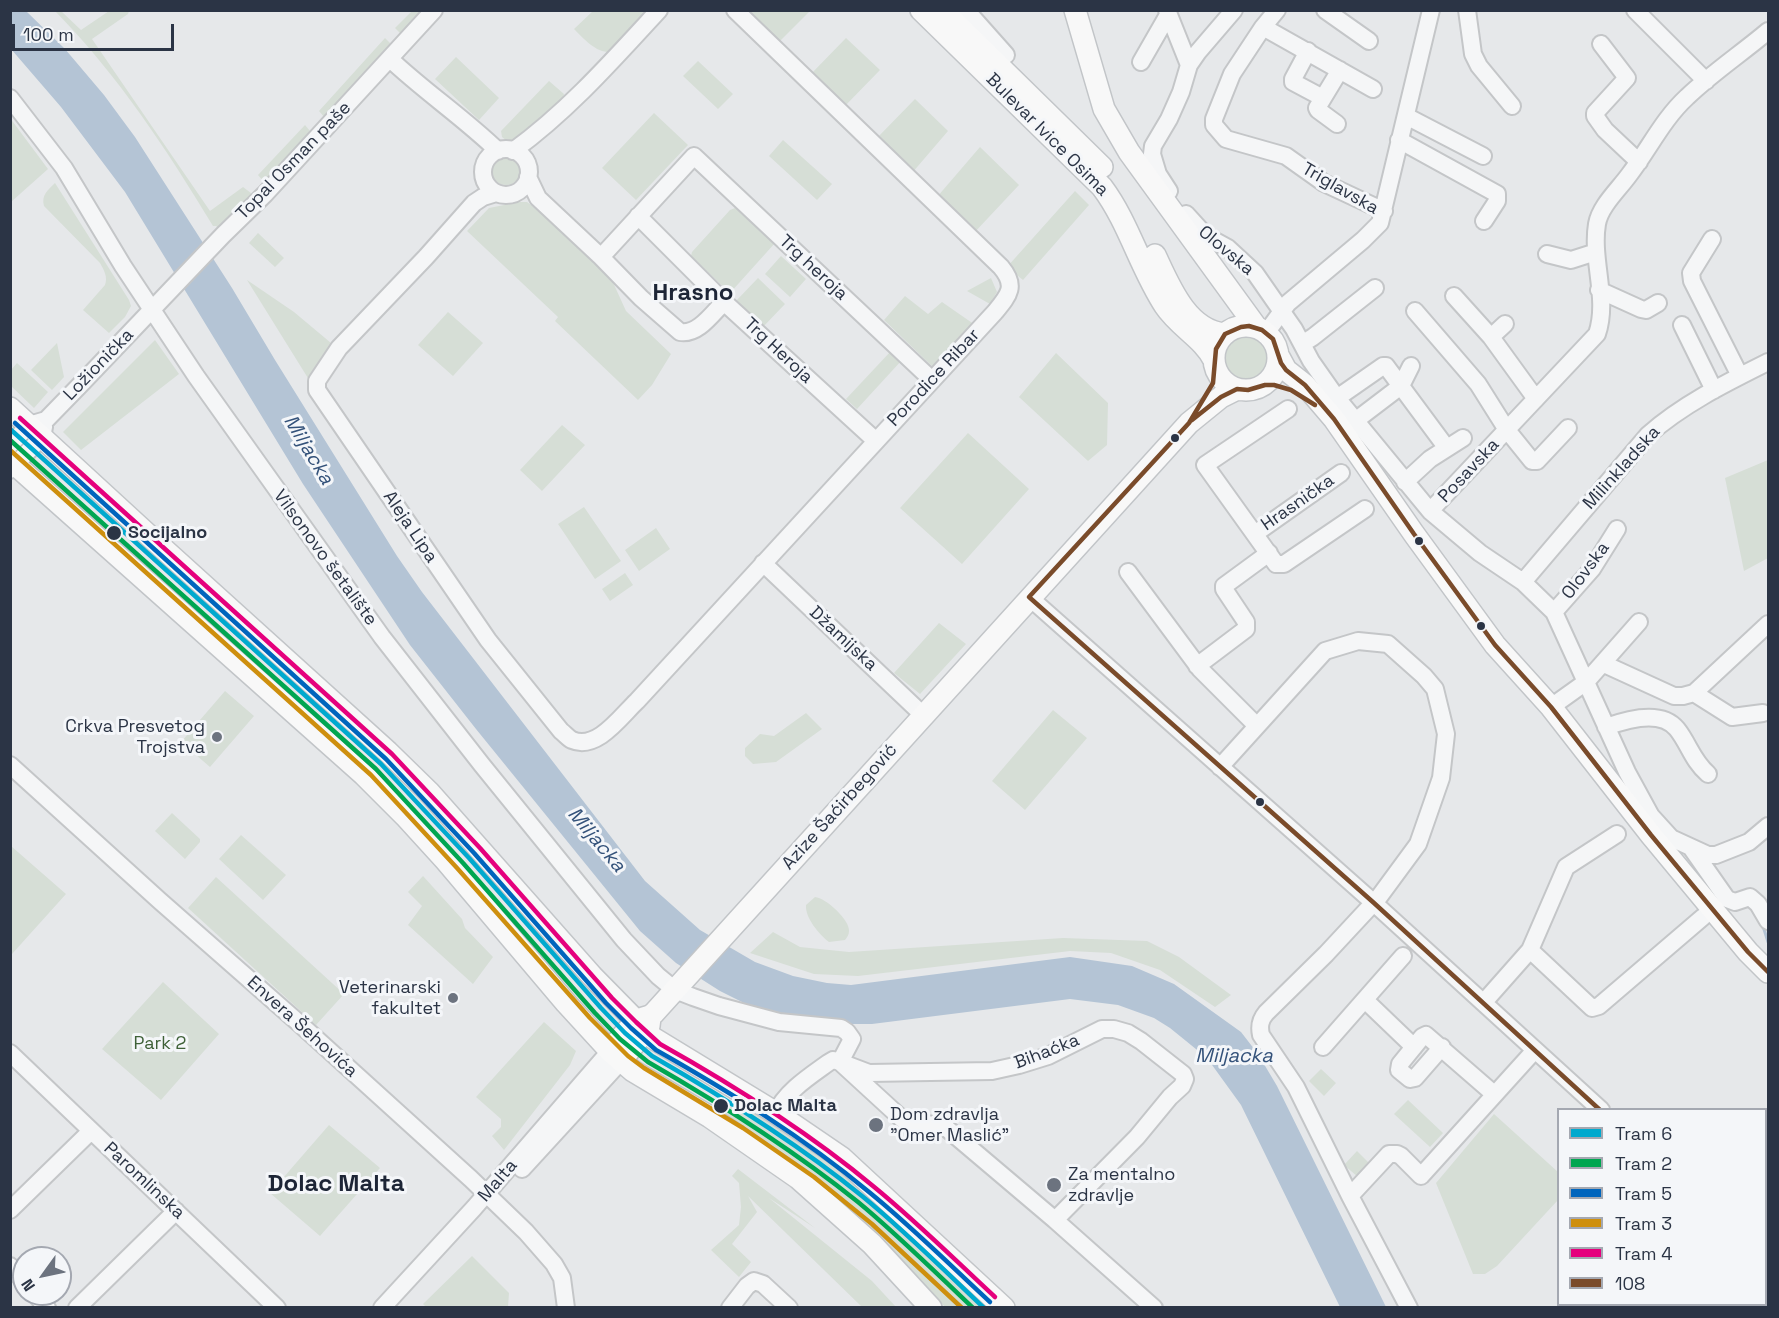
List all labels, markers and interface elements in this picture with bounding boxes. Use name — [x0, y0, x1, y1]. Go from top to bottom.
scale bar — [15, 12, 177, 50]
text: 100 m — [23, 23, 74, 46]
street label: Bulevar Ivice Osima — [981, 69, 1113, 201]
street label: Topal Osman paše — [232, 97, 356, 225]
street label: Triglavska — [1298, 158, 1382, 220]
street label: Olovska — [1194, 222, 1258, 280]
street label: Trg heroja — [774, 231, 852, 305]
district label: Hrasno — [653, 279, 733, 307]
street label: Trg Heroja — [739, 314, 817, 388]
street label: Ložionička — [59, 325, 139, 405]
street label: Porodice Ribar — [883, 325, 985, 431]
water label: Miljacka — [278, 411, 338, 489]
street label: Milinkladska — [1579, 422, 1665, 514]
unlabelled marker — [1169, 432, 1181, 444]
street label: Posavska — [1434, 434, 1504, 508]
street label: Hrasnička — [1257, 470, 1339, 536]
street label: Vilsonovo šetalište — [268, 486, 382, 630]
street label: Aleja Lipa — [378, 487, 442, 567]
place label: Socijalno — [128, 522, 207, 544]
marker: Socijalno — [105, 524, 123, 542]
unlabelled marker — [1413, 535, 1425, 547]
street label: Olovska — [1558, 538, 1614, 604]
street label: Džamijska — [804, 602, 882, 676]
unlabelled marker — [1475, 620, 1487, 632]
place label: Crkva Presvetog Trojstva — [65, 716, 205, 758]
marker: Crkva Presvetog Trojstva — [210, 730, 224, 744]
street label: Azize Šaćirbegović — [778, 740, 902, 874]
unlabelled marker — [1254, 796, 1266, 808]
water label: Miljacka — [562, 803, 630, 877]
street label: Envera Šehovića — [242, 972, 362, 1082]
place label: Veterinarski fakultet — [339, 977, 441, 1020]
marker: Veterinarski fakultet — [446, 991, 460, 1005]
street label: Bihaćka — [1011, 1030, 1083, 1074]
park label: Park 2 — [134, 1033, 186, 1055]
water label: Miljacka — [1195, 1045, 1273, 1069]
place label: Dolac Malta — [734, 1095, 837, 1117]
marker: Dolac Malta — [712, 1097, 730, 1115]
place label: Dom zdravlja "Omer Maslić" — [890, 1104, 1009, 1146]
legend — [1557, 1108, 1767, 1306]
marker: Dom zdravlja "Omer Maslić" — [867, 1116, 885, 1134]
text: Tram 6 — [1615, 1122, 1672, 1145]
street label: Paromlinska — [99, 1138, 189, 1224]
text: Tram 2 — [1615, 1152, 1672, 1175]
street label: Malta — [474, 1155, 522, 1207]
place label: Za mentalno zdravlje — [1068, 1164, 1175, 1206]
district label: Dolac Malta — [267, 1170, 405, 1198]
marker: Za mentalno zdravlje — [1045, 1176, 1063, 1194]
text: Tram 5 — [1615, 1182, 1672, 1205]
text: Tram 3 — [1615, 1212, 1672, 1235]
text: Tram 4 — [1615, 1242, 1672, 1265]
north arrow — [12, 1246, 72, 1306]
text: 108 — [1615, 1272, 1645, 1295]
text: N — [16, 1275, 40, 1295]

